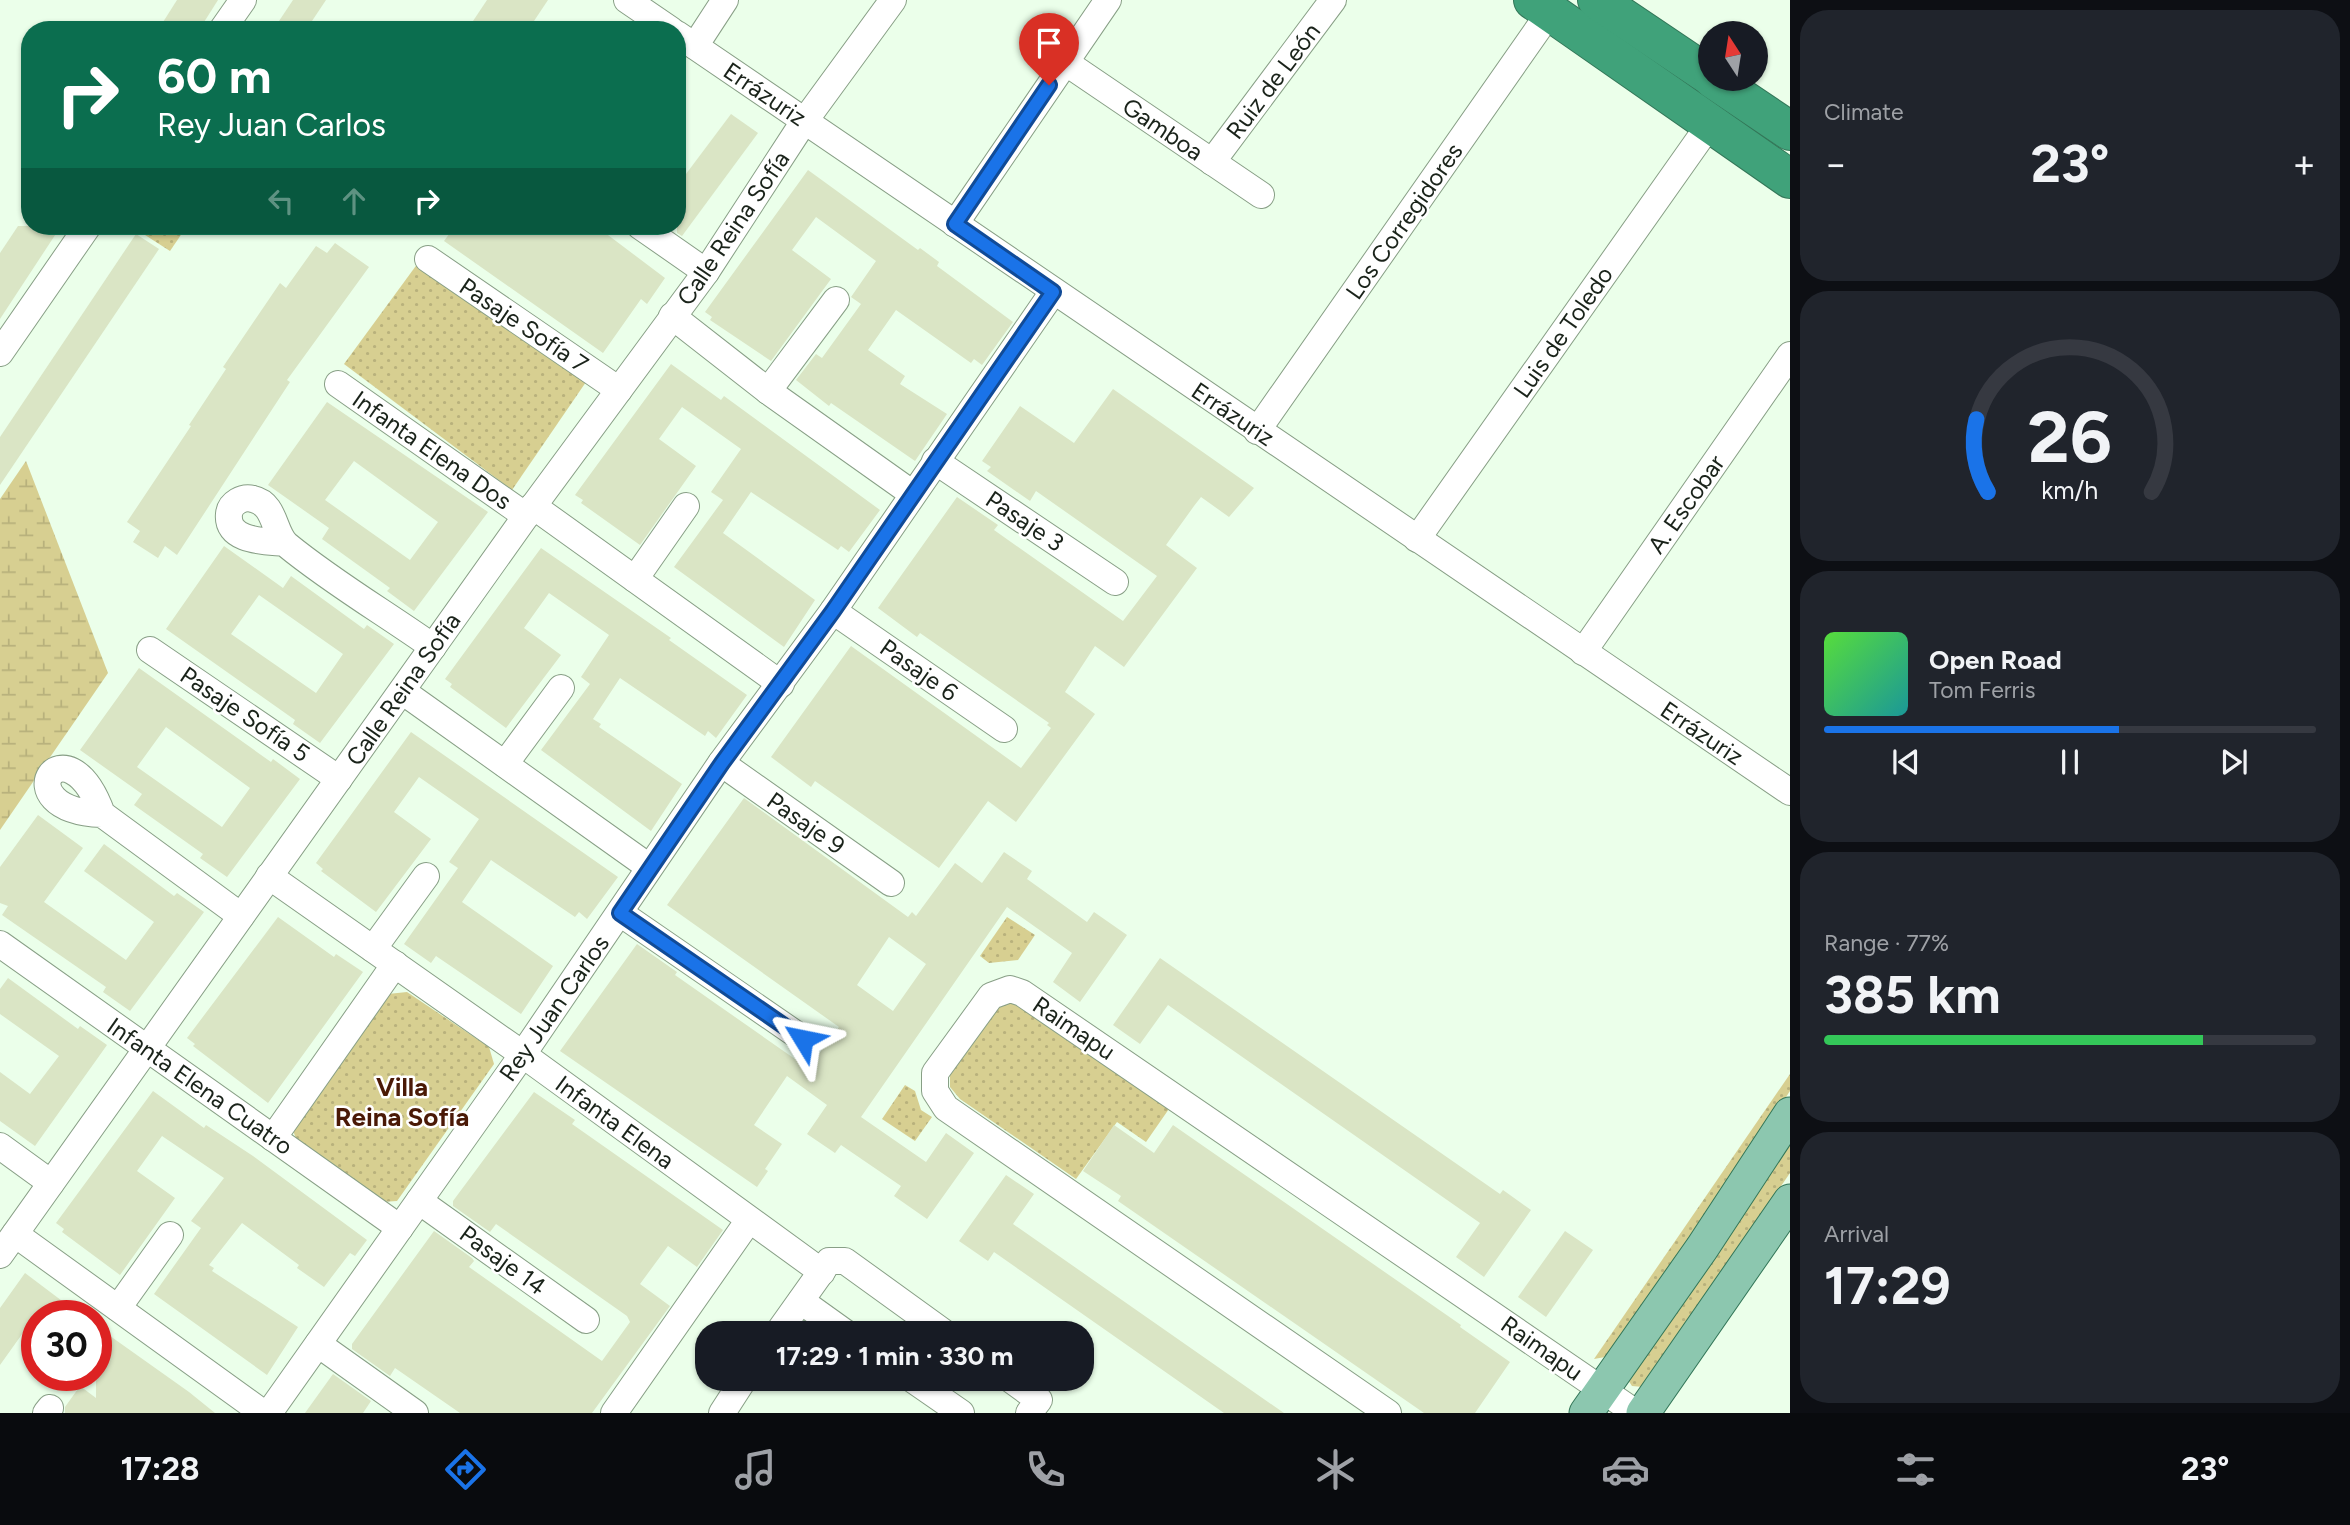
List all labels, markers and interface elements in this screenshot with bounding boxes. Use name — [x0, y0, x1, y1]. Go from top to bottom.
pin — [1019, 13, 1079, 85]
street label: Ruiz de León — [1220, 17, 1326, 145]
north arrow — [1698, 21, 1768, 91]
map controls — [1698, 21, 1768, 91]
icon: arrive — [1030, 24, 1068, 62]
text: 60 m — [157, 46, 272, 105]
icon: right — [42, 49, 133, 140]
street label: Errázuriz — [718, 56, 812, 132]
street label: Gamboa — [1117, 91, 1209, 167]
text: Climate — [1824, 98, 1903, 126]
text: Rey Juan Carlos — [157, 106, 386, 144]
text: 23° — [2031, 133, 2109, 195]
street label: Los Corregidores — [1339, 137, 1469, 305]
text: − — [1824, 141, 1848, 187]
text: + — [2292, 141, 2316, 187]
street label: Calle Reina Sofía — [671, 145, 795, 311]
icon: left — [262, 182, 300, 220]
icon: ahead — [335, 182, 373, 220]
icon: right — [408, 182, 446, 220]
street label: Luis de Toledo — [1507, 261, 1619, 403]
street label: Pasaje Sofía 7 — [454, 271, 594, 379]
street label: Errázuriz — [1186, 376, 1280, 452]
street label: Infanta Elena Dos — [347, 384, 517, 516]
text: 26 — [2028, 393, 2112, 480]
street label: A. Escobar — [1641, 449, 1731, 559]
text: km/h — [2041, 475, 2099, 505]
street label: Pasaje 3 — [980, 484, 1070, 558]
street label: Calle Reina Sofía — [340, 607, 466, 771]
street label: Pasaje 6 — [874, 633, 964, 707]
text: Open Road — [1929, 644, 2062, 676]
street label: Pasaje Sofía 5 — [175, 660, 315, 768]
text: Tom Ferris — [1929, 676, 2035, 704]
street label: Errázuriz — [1655, 695, 1749, 771]
icon: previous — [1887, 743, 1925, 781]
icon: pause — [2051, 743, 2089, 781]
icon: next — [2215, 743, 2253, 781]
street label: Pasaje 9 — [761, 786, 851, 860]
street label: Rey Juan Carlos — [493, 929, 615, 1087]
text: Range · 77% — [1824, 929, 1949, 957]
text: 385 km — [1824, 964, 2001, 1026]
street label: Raimapu — [1027, 990, 1121, 1066]
position arrow — [766, 1002, 840, 1076]
street label: Infanta Elena Cuatro — [102, 1011, 298, 1161]
street label: Infanta Elena — [550, 1069, 680, 1175]
district label: Villa Reina Sofía — [335, 1071, 469, 1133]
street label: Pasaje 14 — [454, 1219, 552, 1301]
text: Arrival — [1824, 1220, 1889, 1248]
text: 17:29 — [1824, 1255, 1951, 1317]
speed limit sign: 30 — [21, 1300, 112, 1391]
street label: Raimapu — [1496, 1309, 1588, 1387]
text: 17:29 · 1 min · 330 m — [776, 1340, 1013, 1372]
icon: directions — [441, 1445, 490, 1494]
icon: music — [731, 1445, 780, 1494]
icon: phone — [1021, 1445, 1070, 1494]
icon: climate — [1311, 1445, 1360, 1494]
icon: car — [1601, 1445, 1650, 1494]
icon: filters — [1891, 1445, 1940, 1494]
text: 17:28 — [121, 1450, 200, 1488]
text: 23° — [2181, 1450, 2229, 1488]

